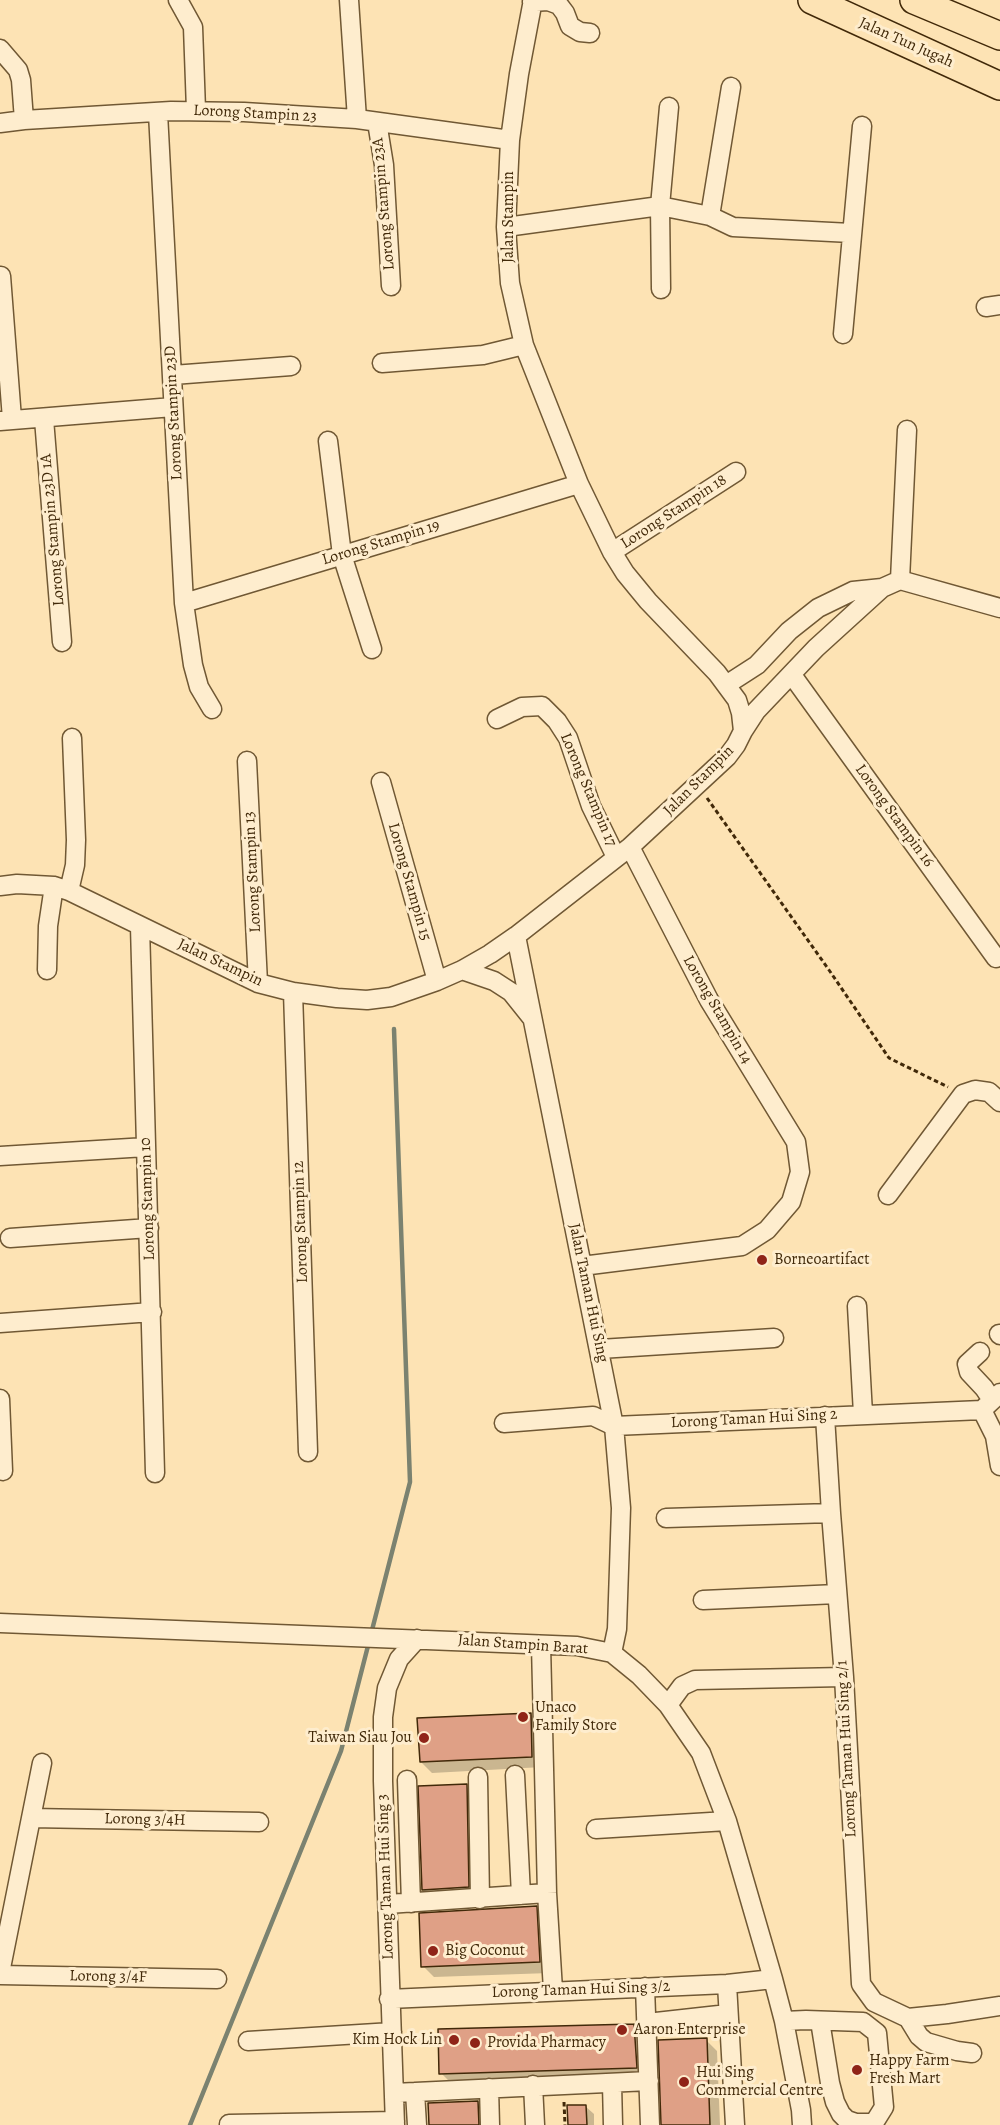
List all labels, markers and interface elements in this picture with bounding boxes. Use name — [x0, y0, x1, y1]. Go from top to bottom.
street label: Jalan Tun Jugah — [856, 14, 956, 72]
street label: Lorong Stampin 23 — [193, 101, 317, 127]
street label: Lorong Stampin 23A — [369, 137, 399, 271]
street label: Jalan Stampin — [499, 171, 519, 263]
street label: Lorong Stampin 23D — [161, 345, 187, 481]
street label: Lorong Stampin 23D 1A — [37, 453, 69, 607]
street label: Lorong Stampin 18 — [617, 471, 731, 553]
street label: Lorong Stampin 19 — [320, 516, 442, 570]
street label: Lorong Stampin 17 — [555, 730, 621, 850]
street label: Jalan Stampin — [660, 742, 738, 820]
street label: Lorong Stampin 16 — [850, 761, 938, 871]
street label: Lorong Stampin 13 — [240, 811, 266, 933]
street label: Lorong Stampin 15 — [383, 821, 435, 943]
street label: Jalan Stampin — [174, 935, 266, 991]
street label: Lorong Stampin 14 — [678, 952, 756, 1068]
street label: Lorong Stampin 10 — [136, 1137, 160, 1261]
street label: Lorong Stampin 12 — [289, 1160, 313, 1284]
street label: Jalan Taman Hui Sing — [564, 1222, 612, 1364]
place label: Borneoartifact — [774, 1250, 869, 1270]
marker: Borneoartifact — [755, 1253, 769, 1267]
street label: Lorong Taman Hui Sing 2 — [670, 1405, 838, 1433]
street label: Jalan Stampin Barat — [457, 1631, 589, 1659]
street label: Lorong Taman Hui Sing 2/1 — [833, 1660, 861, 1838]
place label: Unaco Family Store — [535, 1698, 617, 1736]
marker: Unaco Family Store — [516, 1710, 530, 1724]
place label: Taiwan Siau Jou — [308, 1728, 412, 1748]
marker: Taiwan Siau Jou — [417, 1731, 431, 1745]
street label: Lorong Taman Hui Sing 3 — [374, 1794, 398, 1960]
street label: Lorong 3/4H — [104, 1810, 186, 1830]
place label: Big Coconut — [445, 1941, 525, 1961]
marker: Big Coconut — [426, 1944, 440, 1958]
street label: Lorong 3/4F — [69, 1967, 147, 1987]
street label: Lorong Taman Hui Sing 3/2 — [491, 1977, 671, 2003]
place label: Aaron Enterprise — [634, 2020, 746, 2040]
marker: Aaron Enterprise — [615, 2023, 629, 2037]
place label: Kim Hock Lin — [352, 2030, 442, 2050]
marker: Kim Hock Lin — [447, 2033, 461, 2047]
place label: Provida Pharmacy — [487, 2033, 606, 2053]
marker: Provida Pharmacy — [468, 2036, 482, 2050]
place label: Happy Farm Fresh Mart — [869, 2051, 950, 2089]
place label: Hui Sing Commercial Centre — [696, 2063, 823, 2101]
marker: Happy Farm Fresh Mart — [850, 2063, 864, 2077]
marker: Hui Sing Commercial Centre — [677, 2075, 691, 2089]

